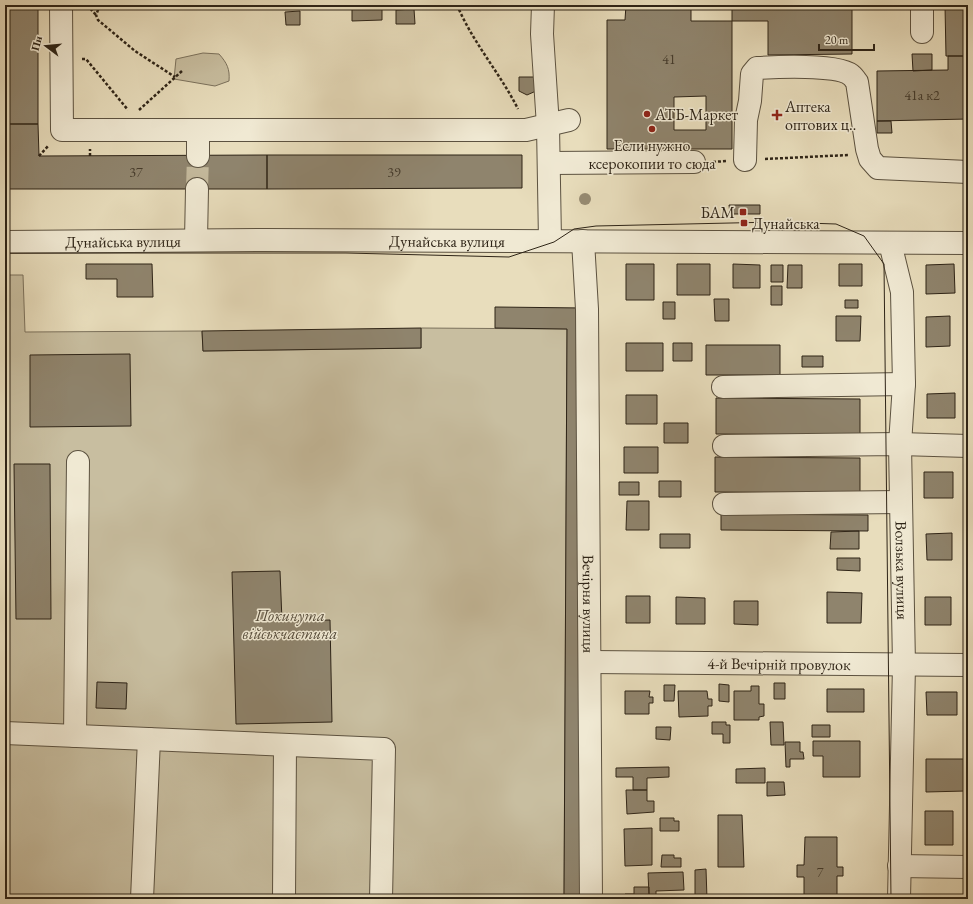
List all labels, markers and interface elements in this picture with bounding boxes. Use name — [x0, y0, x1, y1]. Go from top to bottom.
north arrow — [26, 26, 66, 66]
scale bar — [819, 26, 874, 52]
text: 20 m — [825, 32, 849, 48]
text: Пн — [28, 33, 45, 52]
house number: 41 — [662, 50, 676, 68]
house number: 41а к2 — [904, 86, 940, 104]
place label: Аптека оптових ц‥ — [784, 96, 856, 135]
place label: АТБ-Маркет — [654, 104, 738, 125]
marker: АТБ-Маркет — [642, 109, 652, 119]
marker: Аптека оптових ц‥ — [772, 110, 782, 120]
marker: Если нужно ксерокопии то сюда — [647, 124, 657, 134]
place label: Если нужно ксерокопии то сюда — [588, 135, 716, 174]
house number: 37 — [129, 163, 143, 181]
house number: 39 — [387, 163, 401, 181]
place label: БАМ — [701, 202, 735, 223]
marker: БАМ — [738, 207, 748, 217]
place label: Дунайська — [752, 213, 820, 234]
marker: Дунайська — [739, 218, 749, 228]
street label: Дунайська вулиця — [65, 230, 181, 252]
street label: Дунайська вулиця — [389, 230, 505, 252]
street label: Волзька вулиця — [891, 521, 914, 620]
street label: Вечірня вулиця — [578, 555, 600, 653]
park label: Покинута військчастина — [243, 605, 337, 644]
street label: 4-й Вечірній провулок — [707, 652, 851, 675]
house number: 7 — [817, 863, 824, 881]

